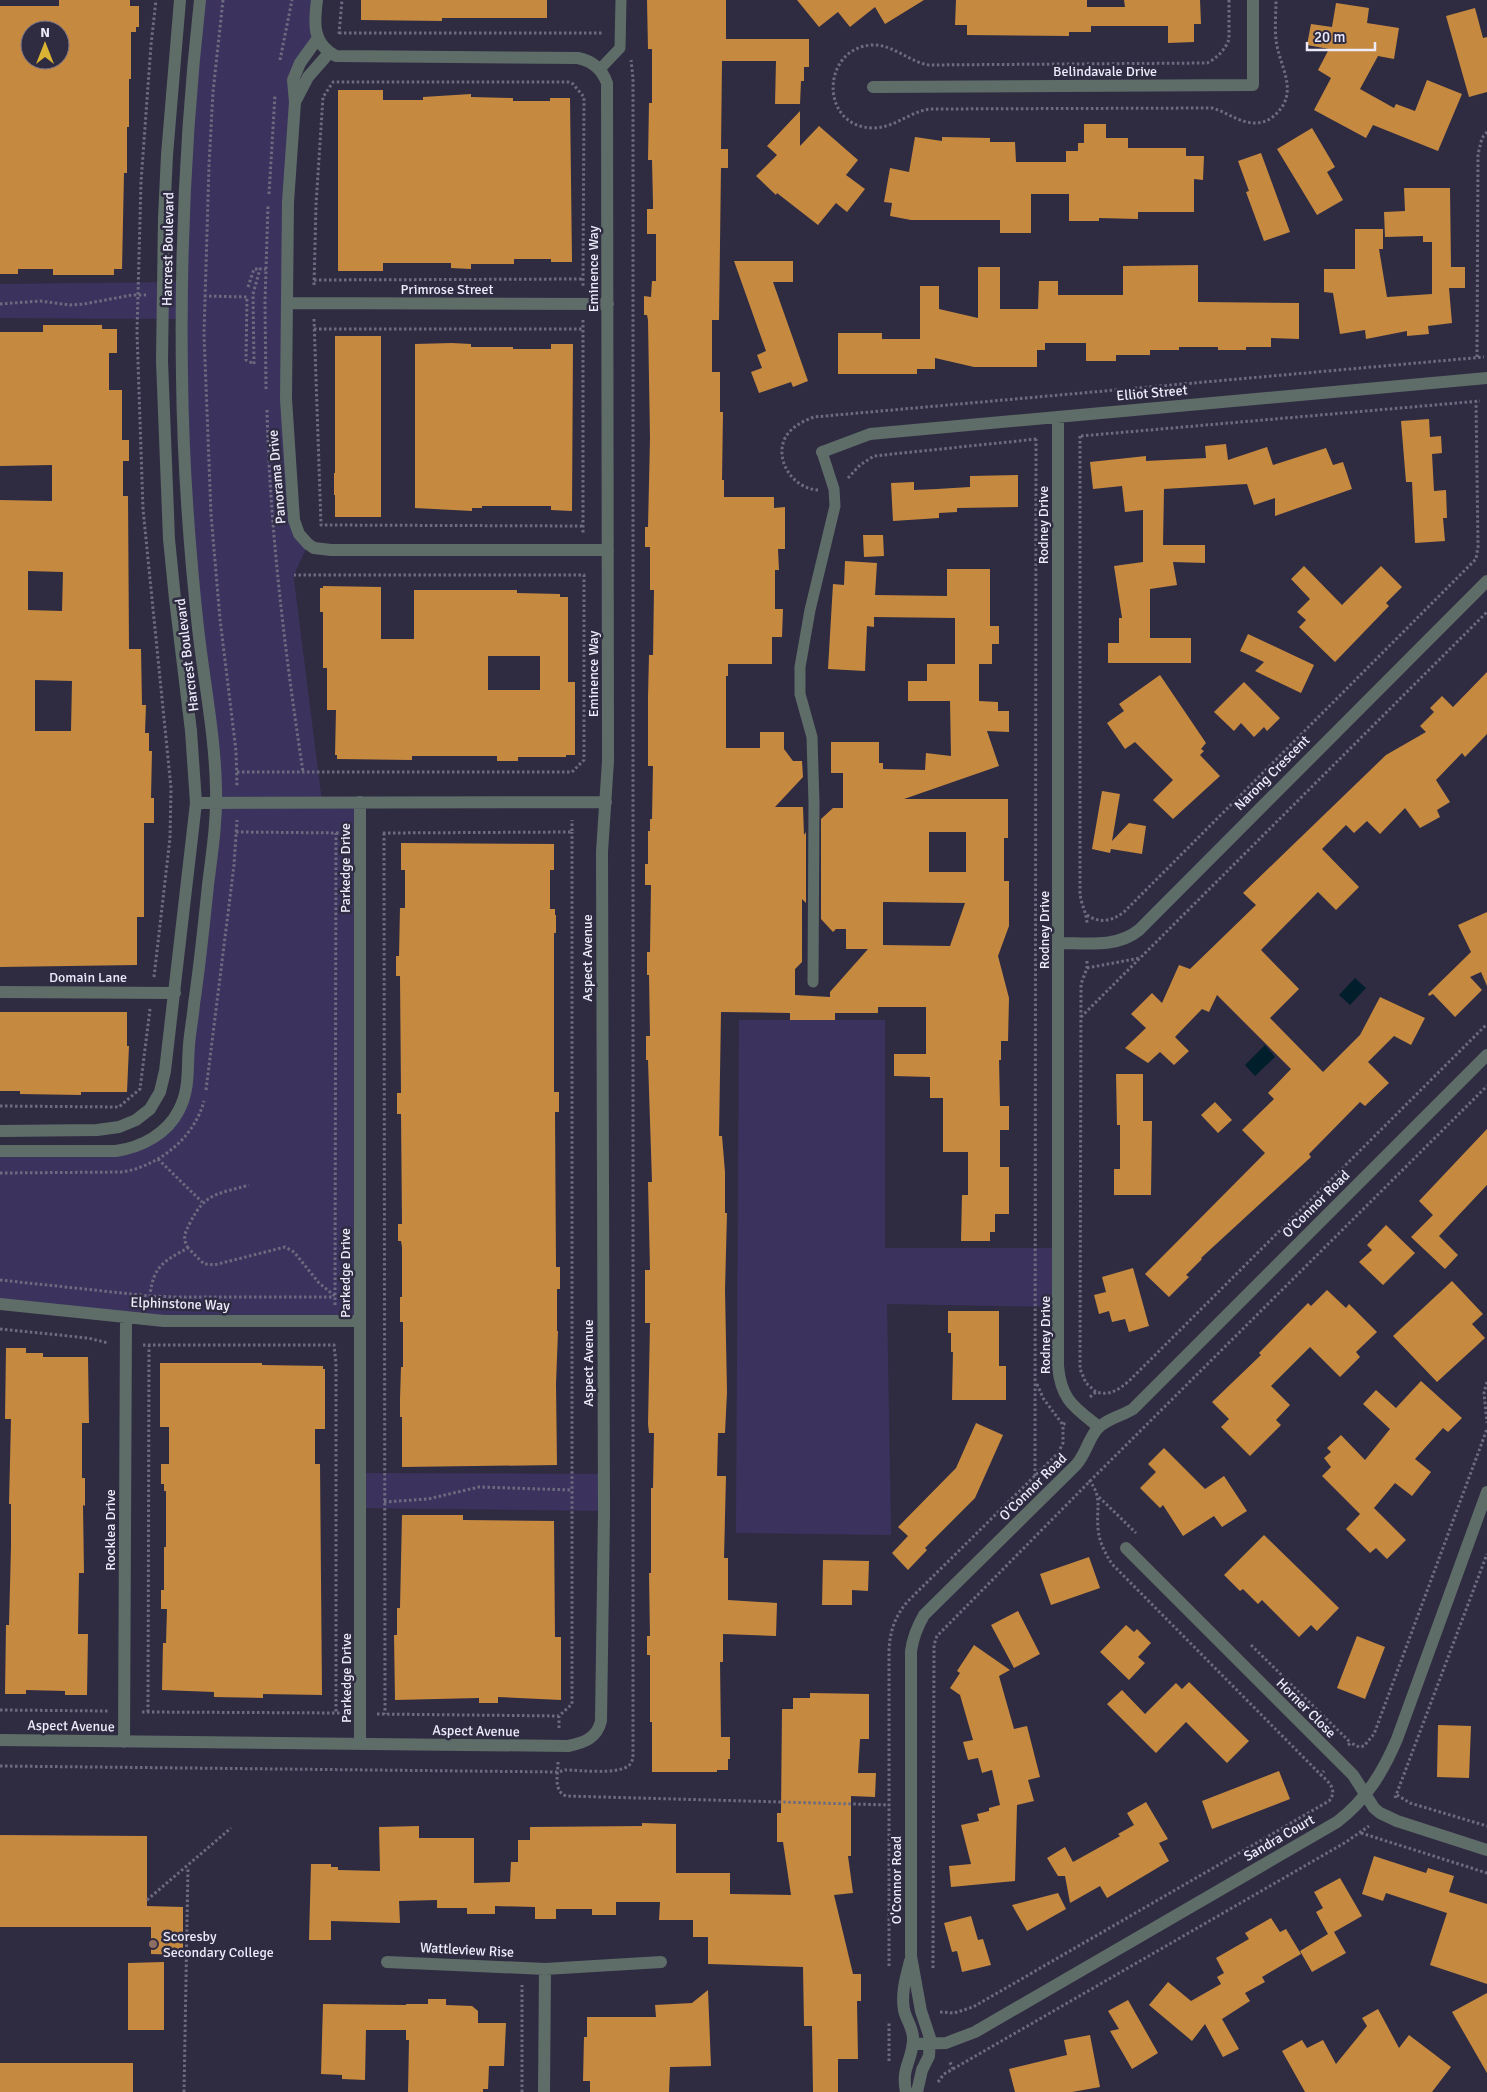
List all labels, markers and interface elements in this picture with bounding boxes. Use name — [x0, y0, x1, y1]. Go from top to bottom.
north arrow — [20, 20, 70, 70]
scale bar — [1307, 20, 1374, 52]
text: N — [40, 24, 50, 41]
text: 20 m — [1314, 28, 1345, 46]
street label: Belindavale Drive — [1053, 63, 1157, 80]
street label: Harcrest Boulevard — [159, 192, 177, 306]
street label: Eminence Way — [585, 225, 602, 312]
street label: Primrose Street — [401, 281, 494, 298]
street label: Elliot Street — [1116, 381, 1188, 405]
street label: Panorama Drive — [264, 429, 290, 525]
street label: Rodney Drive — [1035, 486, 1052, 564]
street label: Harcrest Boulevard — [172, 597, 202, 713]
street label: Eminence Way — [585, 630, 602, 717]
street label: Narong Crescent — [1231, 732, 1313, 814]
street label: Parkedge Drive — [337, 823, 354, 913]
street label: Rodney Drive — [1036, 891, 1053, 969]
street label: Aspect Avenue — [579, 914, 596, 1002]
street label: Domain Lane — [49, 969, 127, 986]
street label: O'Connor Road — [1279, 1167, 1353, 1241]
street label: Parkedge Drive — [337, 1228, 354, 1318]
street label: Elphinstone Way — [130, 1294, 230, 1314]
street label: Rodney Drive — [1037, 1296, 1054, 1374]
street label: Aspect Avenue — [580, 1319, 597, 1407]
street label: O'Connor Road — [996, 1450, 1070, 1524]
street label: Rocklea Drive — [102, 1489, 119, 1571]
street label: Parkedge Drive — [338, 1633, 355, 1723]
street label: Horner Close — [1273, 1675, 1339, 1741]
street label: Aspect Avenue — [27, 1717, 115, 1735]
street label: Aspect Avenue — [432, 1722, 520, 1740]
street label: Sandra Court — [1241, 1811, 1317, 1865]
street label: O'Connor Road — [888, 1836, 905, 1924]
place label: Scoresby Secondary College — [163, 1928, 274, 1961]
marker: Scoresby Secondary College — [147, 1938, 159, 1950]
street label: Wattleview Rise — [419, 1939, 515, 1961]

